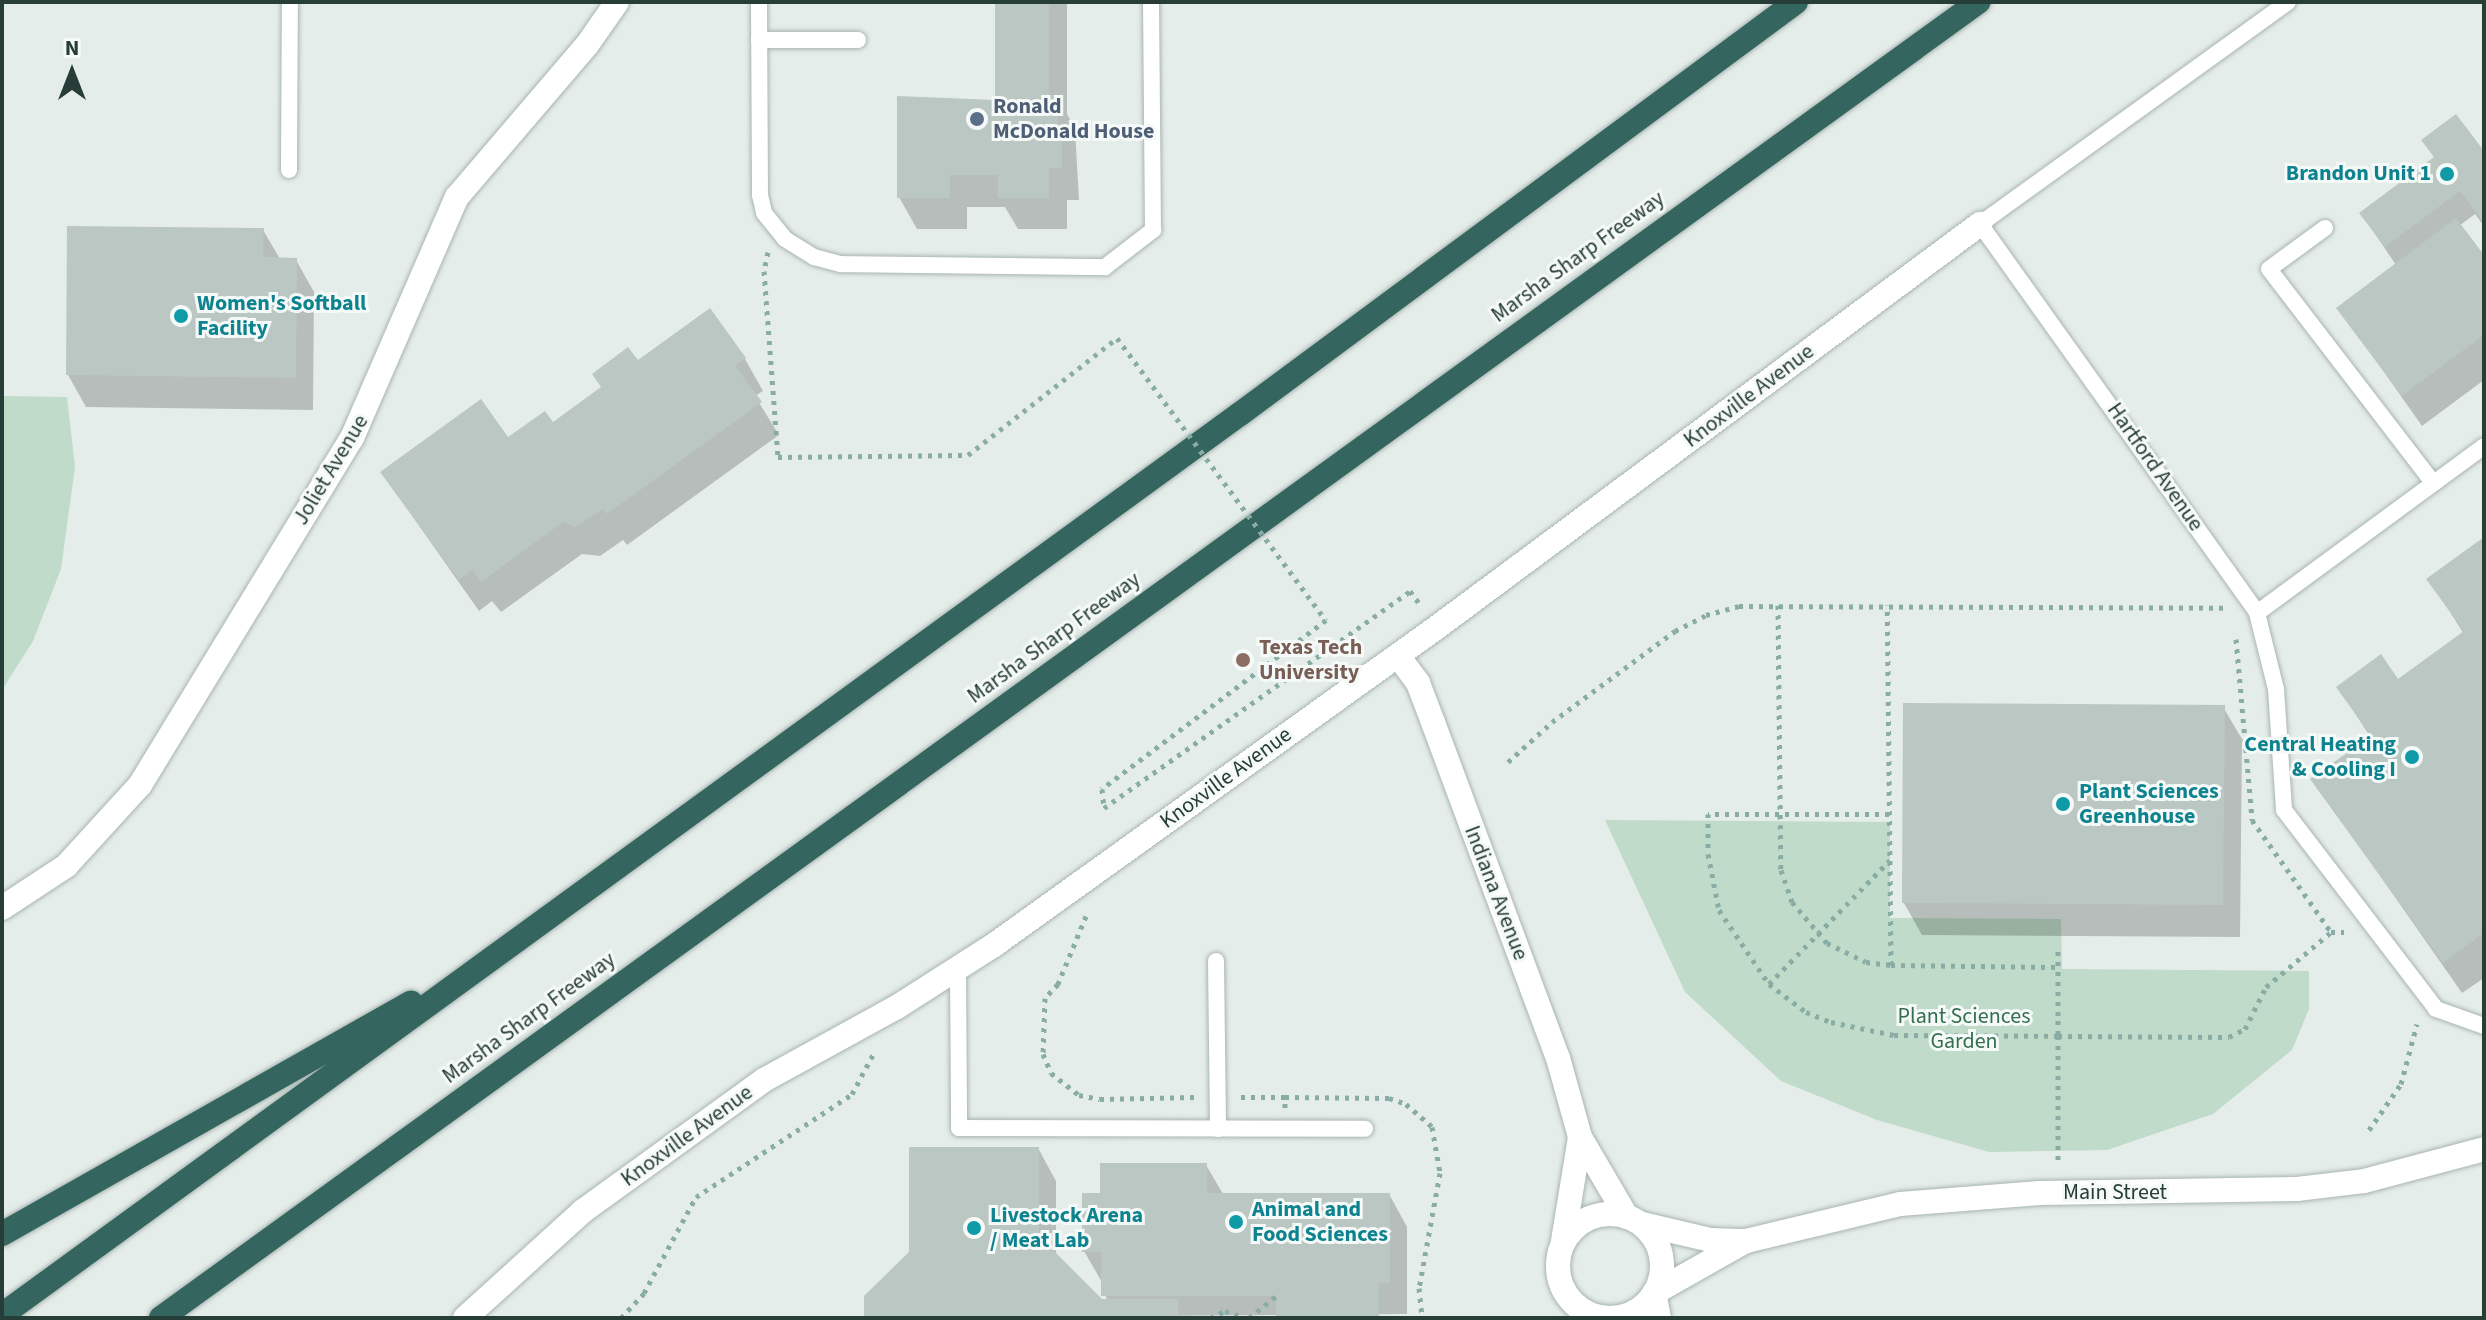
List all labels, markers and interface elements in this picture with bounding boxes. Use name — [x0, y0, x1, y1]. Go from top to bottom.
north arrow — [32, 32, 112, 112]
text: N — [65, 32, 79, 64]
place label: Ronald McDonald House — [993, 93, 1154, 144]
marker: Ronald McDonald House — [968, 110, 986, 128]
place label: Brandon Unit 1 — [2286, 161, 2431, 187]
marker: Brandon Unit 1 — [2438, 165, 2456, 183]
street label: Marsha Sharp Freeway — [1486, 185, 1670, 329]
place label: Women's Softball Facility — [197, 290, 366, 342]
marker: Women's Softball Facility — [172, 307, 190, 325]
street label: Knoxville Avenue — [1679, 338, 1819, 454]
street label: Hartford Avenue — [2101, 398, 2209, 536]
street label: Joliet Avenue — [288, 410, 374, 530]
street label: Marsha Sharp Freeway — [962, 566, 1146, 710]
place label: Texas Tech University — [1259, 634, 1362, 686]
marker: Texas Tech University — [1234, 651, 1252, 669]
street label: Knoxville Avenue — [1155, 721, 1297, 835]
place label: Central Heating & Cooling I — [2244, 731, 2396, 782]
marker: Central Heating & Cooling I — [2403, 748, 2421, 766]
place label: Plant Sciences Greenhouse — [2079, 778, 2219, 830]
marker: Plant Sciences Greenhouse — [2054, 795, 2072, 813]
street label: Indiana Avenue — [1458, 822, 1534, 964]
street label: Marsha Sharp Freeway — [437, 946, 621, 1090]
park label: Plant Sciences Garden — [1898, 1003, 2030, 1054]
street label: Knoxville Avenue — [616, 1079, 758, 1193]
street label: Main Street — [2063, 1180, 2167, 1206]
place label: Animal and Food Sciences — [1252, 1196, 1388, 1248]
place label: Livestock Arena / Meat Lab — [990, 1202, 1143, 1254]
marker: Animal and Food Sciences — [1227, 1213, 1245, 1231]
marker: Livestock Arena / Meat Lab — [965, 1219, 983, 1237]

